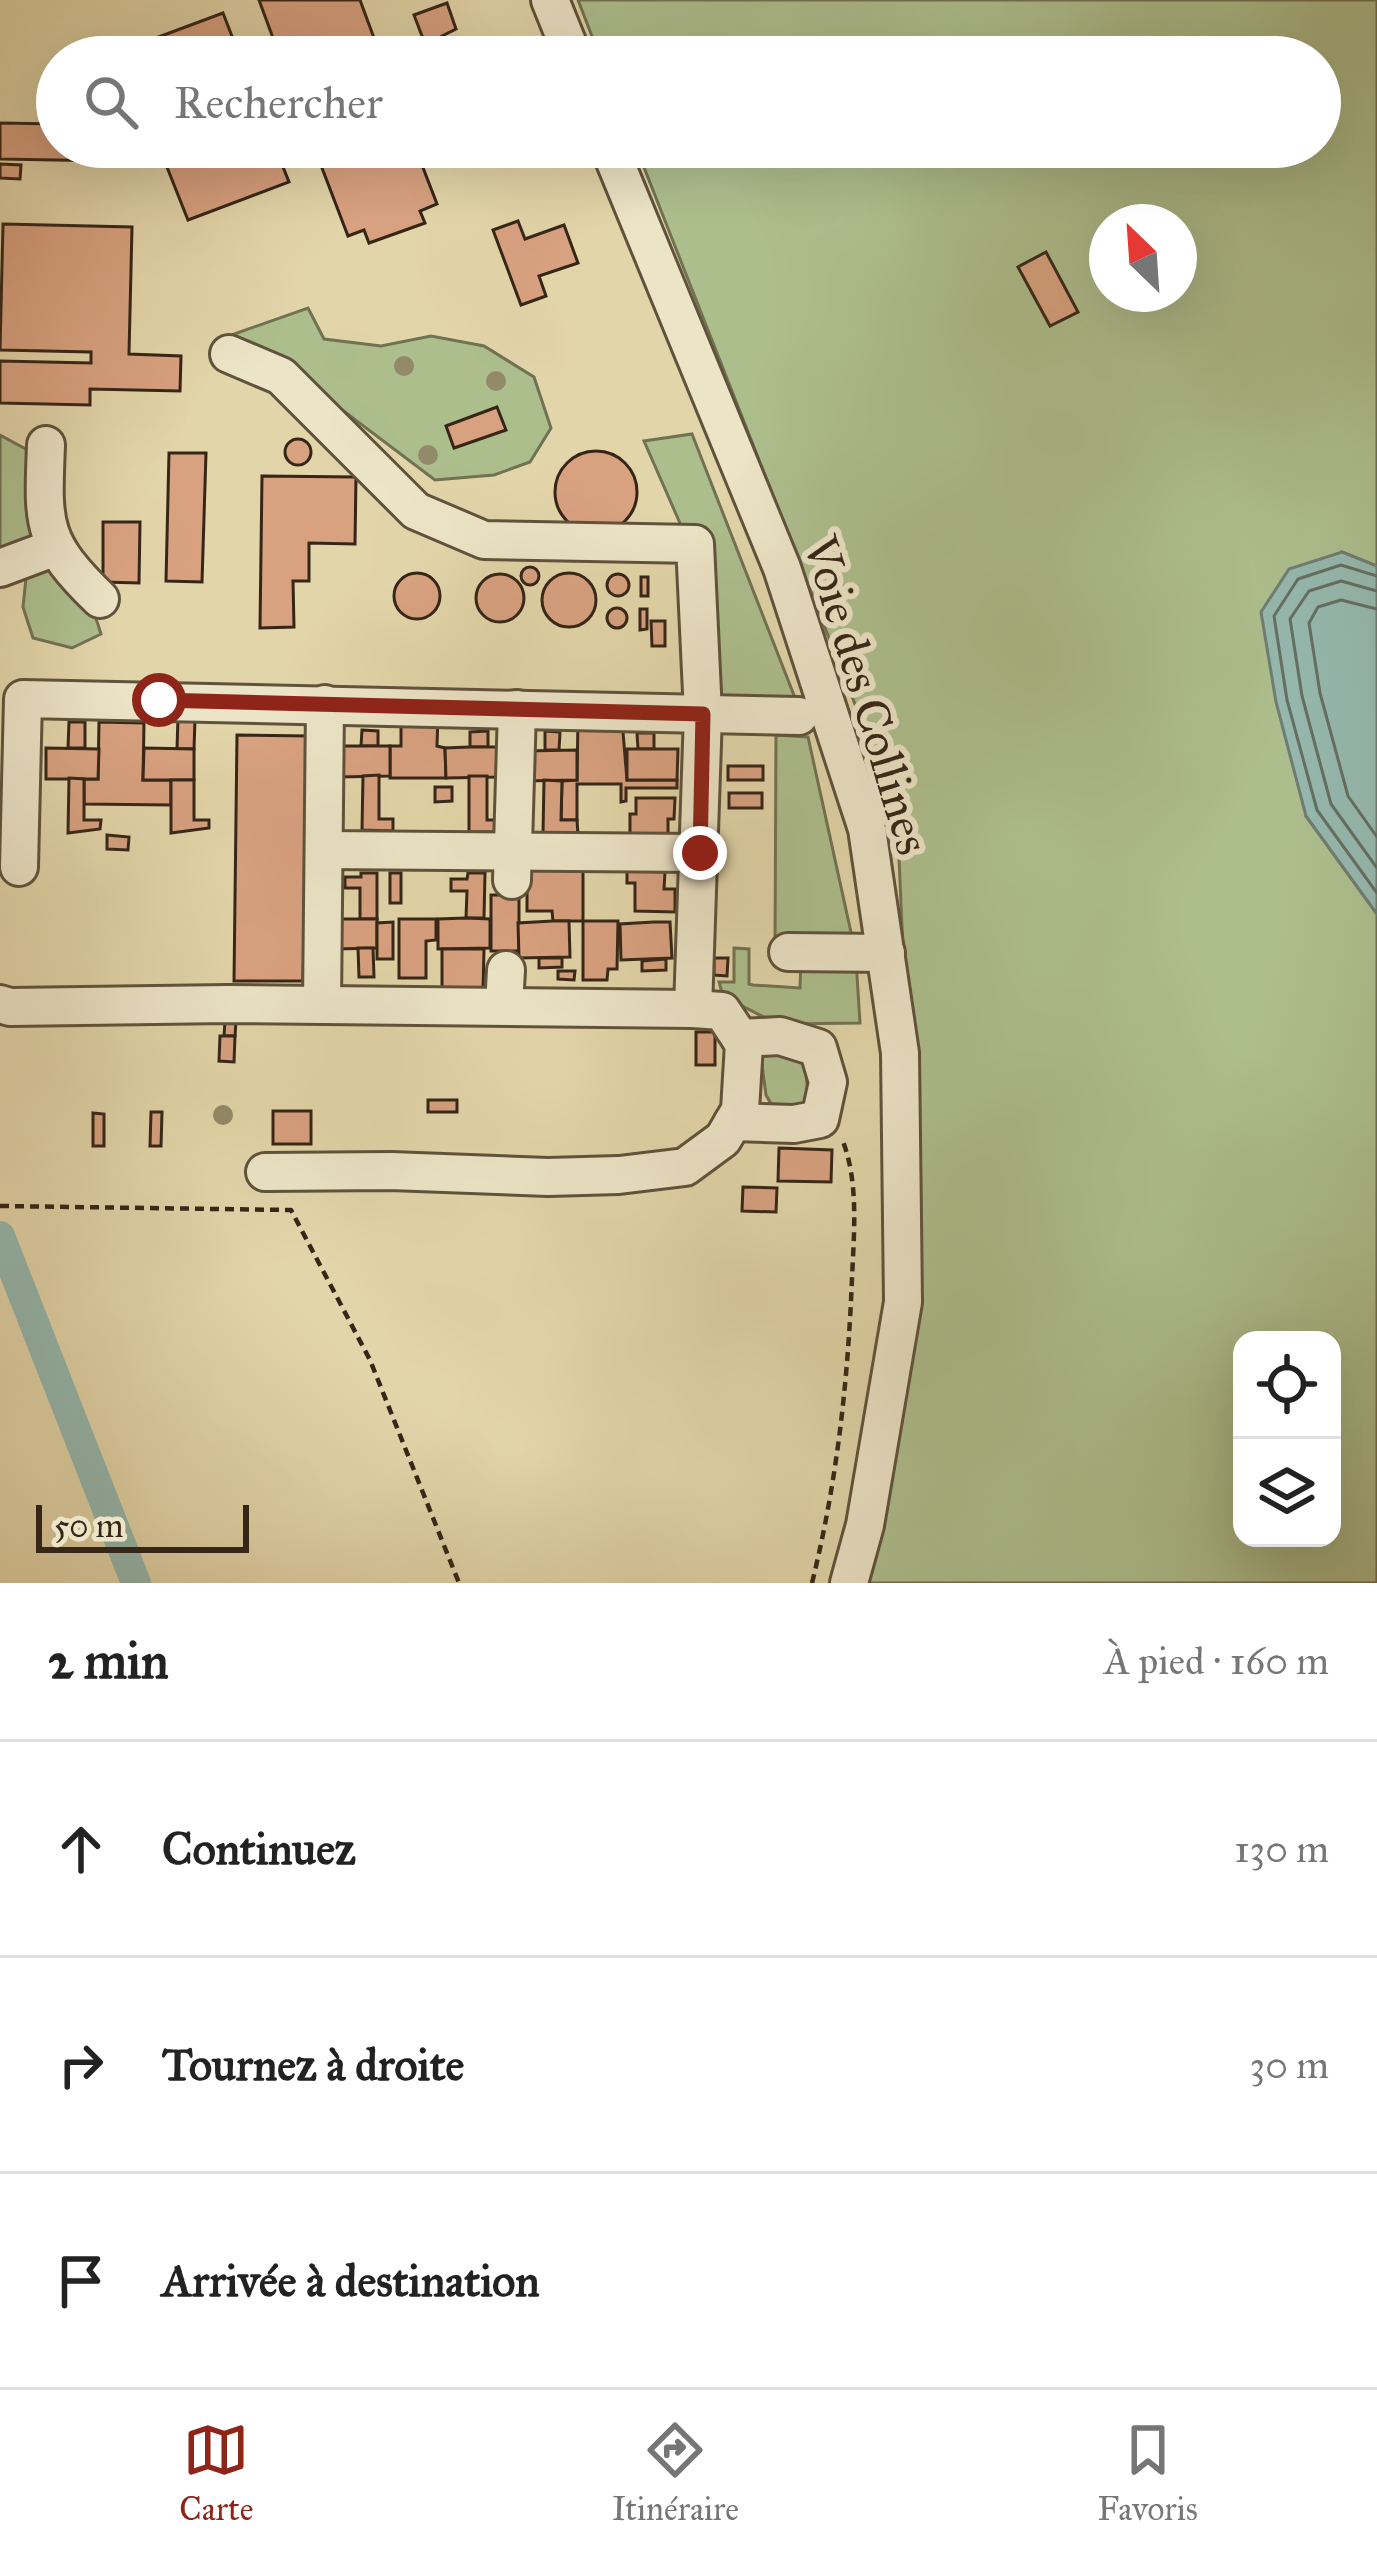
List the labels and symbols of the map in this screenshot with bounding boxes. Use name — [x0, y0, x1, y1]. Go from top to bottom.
north arrow — [1089, 204, 1197, 312]
street label: Voie des Collines — [790, 528, 943, 861]
route start — [132, 673, 186, 727]
route end — [673, 826, 727, 880]
scale bar — [36, 1499, 249, 1552]

